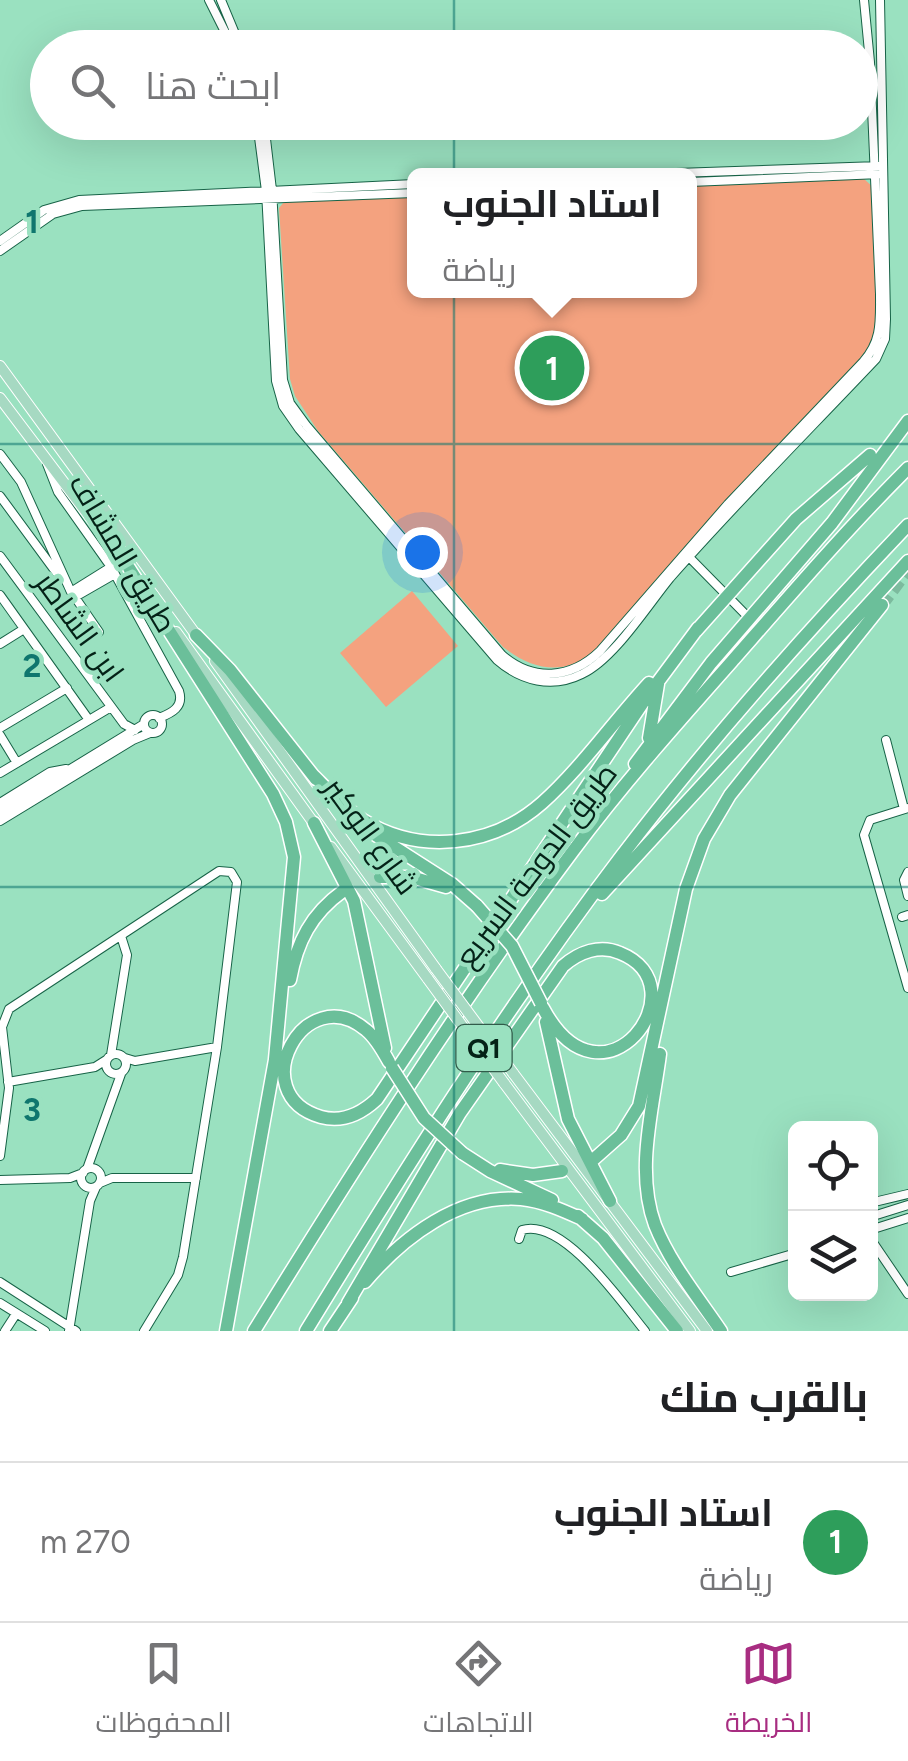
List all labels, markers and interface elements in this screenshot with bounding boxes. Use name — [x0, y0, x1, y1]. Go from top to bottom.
search box — [30, 30, 878, 140]
icon: search — [65, 58, 120, 113]
text: ابحث هنا — [145, 63, 281, 109]
popup — [407, 168, 697, 298]
text: استاد الجنوب — [442, 181, 662, 227]
text: 1 — [25, 203, 39, 241]
text: رياضة — [442, 251, 516, 289]
pin: 1 — [520, 330, 584, 406]
street label: طريق المشاف — [61, 467, 185, 639]
your location — [397, 527, 448, 578]
street label: ابن الشاطر — [27, 563, 132, 689]
text: 2 — [23, 647, 41, 685]
street label: طريق الدوحة السريع — [447, 756, 626, 976]
street label: شارع الوكير — [313, 769, 426, 903]
road number: Q1 — [456, 1025, 512, 1071]
text: 3 — [23, 1091, 41, 1129]
map controls — [788, 1121, 878, 1301]
button: locate — [788, 1121, 878, 1211]
button: layers — [788, 1211, 878, 1301]
text: بالقرب منك — [660, 1372, 868, 1423]
text: استاد الجنوب — [554, 1490, 773, 1536]
text: 270 m — [40, 1523, 131, 1561]
text: 1 — [829, 1523, 842, 1561]
text: رياضة — [699, 1560, 773, 1598]
tab: المحفوظات — [96, 1636, 232, 1748]
tab: الاتجاهات — [423, 1636, 534, 1748]
tab: الخريطة — [725, 1636, 812, 1748]

